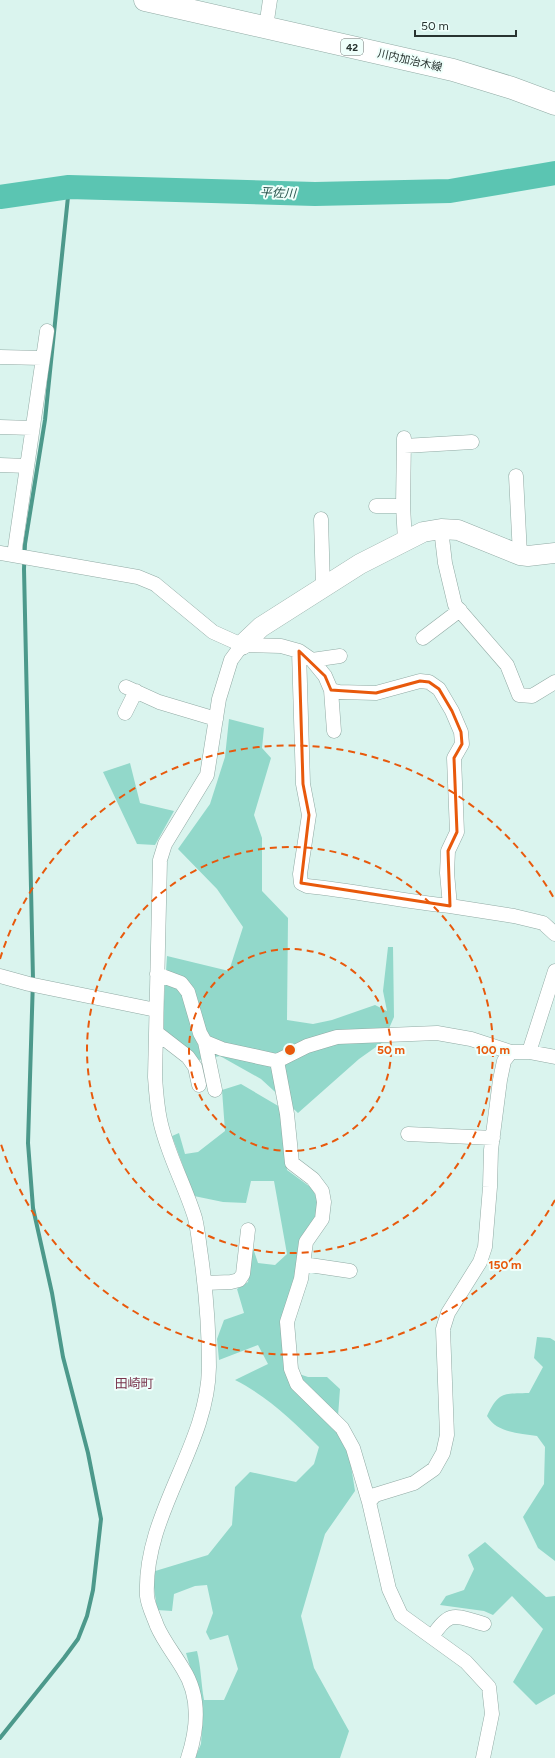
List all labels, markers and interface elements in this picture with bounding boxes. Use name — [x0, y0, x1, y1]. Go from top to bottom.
scale bar — [415, 12, 516, 38]
text: 50 m — [421, 19, 449, 33]
road number: 42 — [341, 39, 363, 55]
street label: 川内加治木線 — [376, 47, 444, 74]
water label: 平佐川 — [260, 185, 298, 201]
centre of rings — [283, 1043, 297, 1057]
text: 50 m — [377, 1043, 405, 1057]
text: 100 m — [476, 1043, 510, 1057]
text: 150 m — [488, 1258, 522, 1272]
district label: 田崎町 — [114, 1376, 154, 1391]

